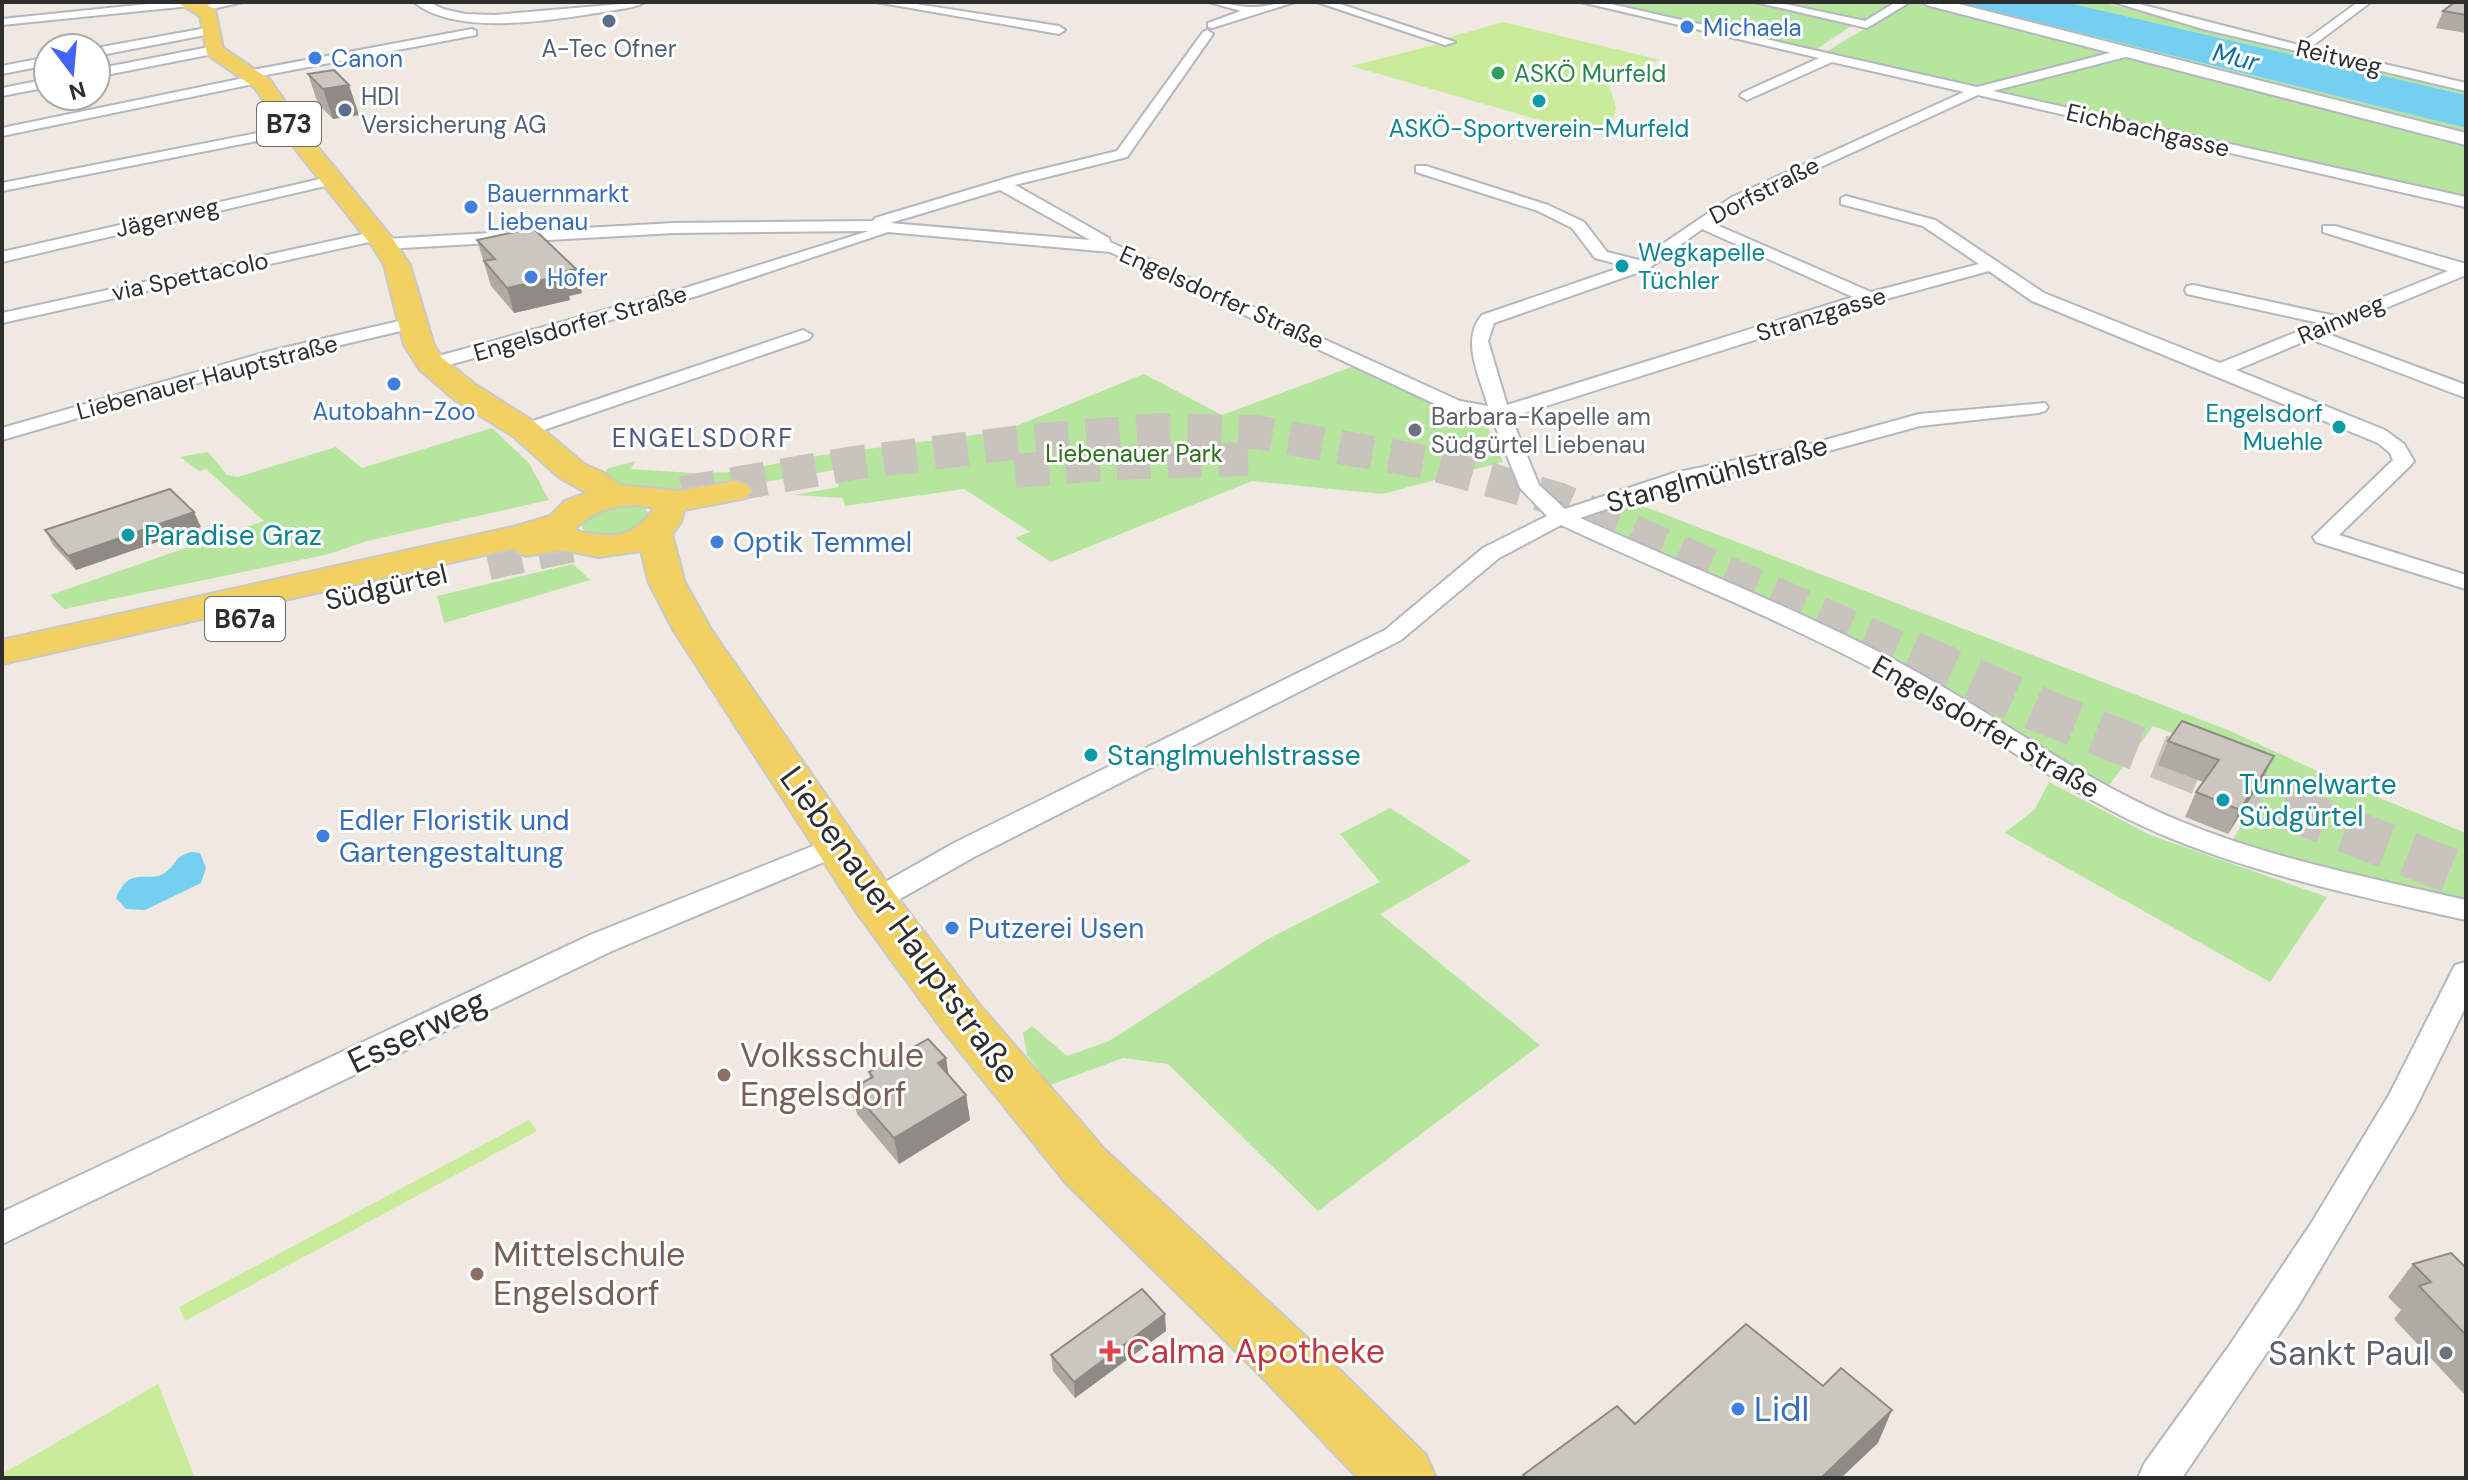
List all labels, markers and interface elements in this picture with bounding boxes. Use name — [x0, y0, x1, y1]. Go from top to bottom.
marker: A-Tec Ofner — [600, 12, 618, 30]
place label: Michaela — [1703, 12, 1802, 43]
marker: Michaela — [1678, 18, 1696, 36]
north arrow — [32, 32, 112, 112]
street label: Reitweg — [2293, 32, 2385, 82]
place label: A-Tec Ofner — [541, 33, 677, 64]
water label: Mur — [2209, 35, 2264, 79]
place label: Canon — [331, 43, 403, 74]
marker: Canon — [306, 49, 324, 67]
place label: ASKÖ Murfeld — [1514, 58, 1666, 89]
marker: ASKÖ Murfeld — [1489, 64, 1507, 82]
text: N — [66, 75, 89, 107]
place label: HDI Versicherung AG — [361, 81, 546, 140]
marker: ASKÖ-Sportverein-Murfeld — [1530, 92, 1548, 110]
street label: Eichbachgasse — [2063, 96, 2233, 164]
marker: HDI Versicherung AG — [336, 101, 354, 119]
road number: B73 — [257, 102, 321, 146]
place label: ASKÖ-Sportverein-Murfeld — [1389, 113, 1689, 144]
street label: Dorfstraße — [1704, 149, 1824, 231]
place label: Bauernmarkt Liebenau — [487, 178, 629, 237]
street label: Jägerweg — [112, 190, 222, 244]
marker: Bauernmarkt Liebenau — [462, 198, 480, 216]
place label: Wegkapelle Tüchler — [1638, 237, 1765, 296]
street label: Engelsdorfer Straße — [1115, 238, 1329, 356]
street label: via Spettacolo — [109, 244, 271, 308]
marker: Wegkapelle Tüchler — [1613, 257, 1631, 275]
place label: Hofer — [547, 262, 608, 293]
marker: Hofer — [522, 268, 540, 286]
street label: Engelsdorfer Straße — [470, 278, 690, 368]
street label: Stranzgasse — [1752, 280, 1890, 348]
street label: Rainweg — [2293, 287, 2389, 351]
street label: Liebenauer Hauptstraße — [73, 327, 341, 427]
marker: Autobahn-Zoo — [385, 375, 403, 393]
place label: Autobahn-Zoo — [313, 396, 475, 427]
place label: Engelsdorf Muehle — [2205, 398, 2323, 457]
place label: Barbara-Kapelle am Südgürtel Liebenau — [1431, 401, 1651, 460]
marker: Engelsdorf Muehle — [2330, 418, 2348, 436]
district label: ENGELSDORF — [612, 421, 794, 455]
marker: Barbara-Kapelle am Südgürtel Liebenau — [1406, 421, 1424, 439]
street label: Stanglmühlstraße — [1602, 427, 1832, 521]
park label: Liebenauer Park — [1045, 438, 1223, 469]
place label: Paradise Graz — [144, 517, 322, 554]
place label: Optik Temmel — [733, 524, 912, 561]
marker: Paradise Graz — [119, 526, 137, 544]
marker: Optik Temmel — [708, 533, 726, 551]
street label: Südgürtel — [321, 555, 451, 619]
road number: B67a — [205, 597, 285, 641]
street label: Engelsdorfer Straße — [1865, 647, 2107, 807]
place label: Stanglmuehlstrasse — [1107, 737, 1361, 774]
marker: Stanglmuehlstrasse — [1082, 746, 1100, 764]
street label: Liebenauer Hauptstraße — [770, 757, 1030, 1093]
place label: Tunnelwarte Südgürtel — [2239, 766, 2397, 835]
marker: Tunnelwarte Südgürtel — [2214, 791, 2232, 809]
place label: Edler Floristik und Gartengestaltung — [339, 802, 570, 871]
marker: Edler Floristik und Gartengestaltung — [314, 827, 332, 845]
place label: Putzerei Usen — [968, 910, 1144, 947]
marker: Putzerei Usen — [943, 919, 961, 937]
street label: Esserweg — [340, 978, 494, 1084]
place label: Volksschule Engelsdorf — [740, 1033, 924, 1117]
marker: Volksschule Engelsdorf — [715, 1066, 733, 1084]
place label: Mittelschule Engelsdorf — [493, 1232, 685, 1316]
marker: Mittelschule Engelsdorf — [468, 1265, 486, 1283]
place label: Calma Apotheke — [1126, 1329, 1385, 1374]
place label: Sankt Paul — [2268, 1331, 2430, 1376]
marker: Calma Apotheke — [1101, 1342, 1119, 1360]
marker: Sankt Paul — [2437, 1344, 2455, 1362]
place label: Lidl — [1754, 1387, 1809, 1432]
marker: Lidl — [1729, 1400, 1747, 1418]

